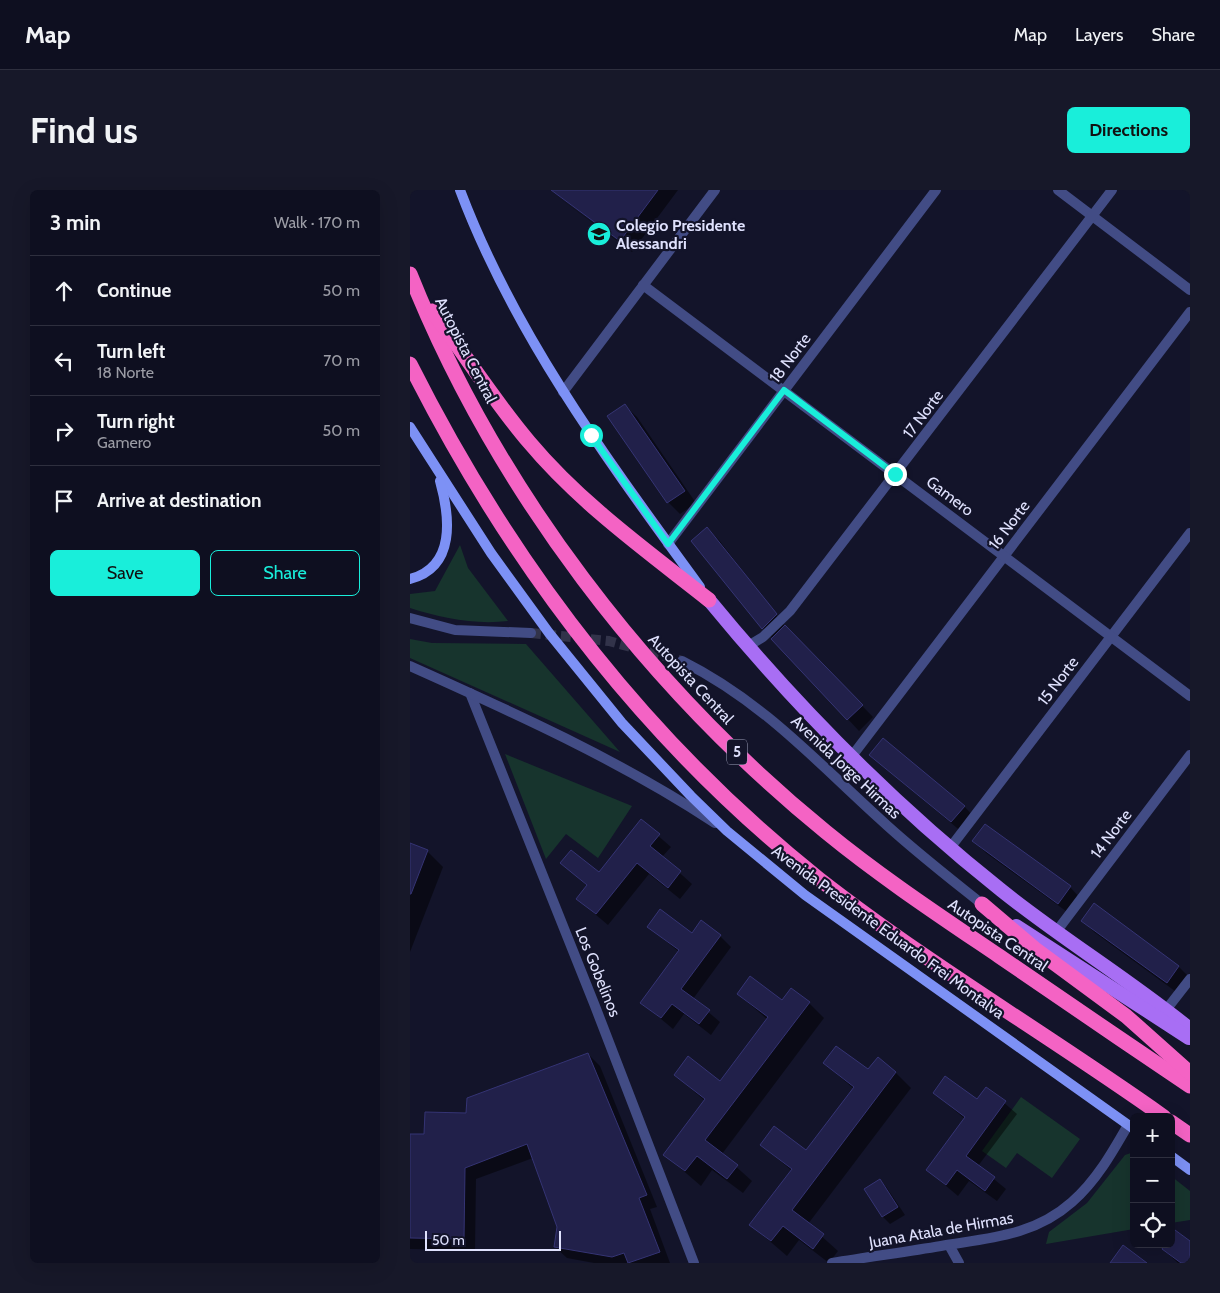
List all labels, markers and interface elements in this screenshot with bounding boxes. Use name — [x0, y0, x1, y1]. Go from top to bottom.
text: Map — [25, 20, 71, 49]
text: Map — [1014, 24, 1047, 46]
text: Layers — [1075, 24, 1124, 46]
text: Share — [1152, 24, 1195, 46]
button: Directions — [1067, 107, 1190, 153]
text: Find us — [30, 109, 138, 152]
text: 3 min — [50, 210, 101, 235]
text: Walk · 170 m — [274, 213, 360, 232]
place label: Colegio Presidente Alessandri — [616, 216, 745, 253]
school or university icon: Colegio Presidente Alessandri — [586, 221, 612, 247]
icon: ahead — [50, 277, 78, 305]
text: Continue — [97, 279, 171, 302]
text: 50 m — [323, 281, 360, 300]
street label: Autopista Central — [431, 294, 501, 406]
street label: 18 Norte — [765, 330, 815, 386]
text: Turn left — [97, 340, 165, 363]
icon: left — [50, 347, 78, 375]
text: 70 m — [323, 351, 360, 370]
text: 18 Norte — [97, 363, 154, 382]
street label: 17 Norte — [899, 386, 947, 442]
text: Turn right — [97, 410, 175, 433]
icon: right — [50, 417, 78, 445]
text: 50 m — [323, 421, 360, 440]
route start — [580, 424, 603, 447]
text: Gamero — [97, 433, 151, 452]
route end — [884, 463, 907, 486]
street label: Gamero — [923, 472, 978, 520]
icon: arrive — [50, 487, 78, 515]
text: Arrive at destination — [97, 489, 261, 512]
street label: 16 Norte — [984, 497, 1034, 553]
button: Save — [50, 550, 200, 596]
button: Share — [210, 550, 360, 596]
street label: Autopista Central — [644, 630, 738, 728]
street label: 15 Norte — [1034, 653, 1082, 709]
street label: Avenida Jorge Hirmas — [787, 711, 905, 823]
road number: 5 — [727, 740, 747, 764]
street label: 14 Norte — [1086, 806, 1136, 862]
street label: Avenida Presidente Eduardo Frei Montalva — [768, 841, 1008, 1023]
street label: Autopista Central — [945, 895, 1052, 975]
street label: Los Gobelinos — [571, 924, 625, 1020]
map controls — [1130, 1113, 1175, 1248]
button: + — [1130, 1113, 1175, 1158]
button: − — [1130, 1158, 1175, 1203]
button: locate — [1130, 1203, 1175, 1248]
street label: Juana Atala de Hirmas — [866, 1208, 1015, 1252]
scale bar — [425, 1228, 561, 1251]
text: 50 m — [432, 1231, 465, 1249]

